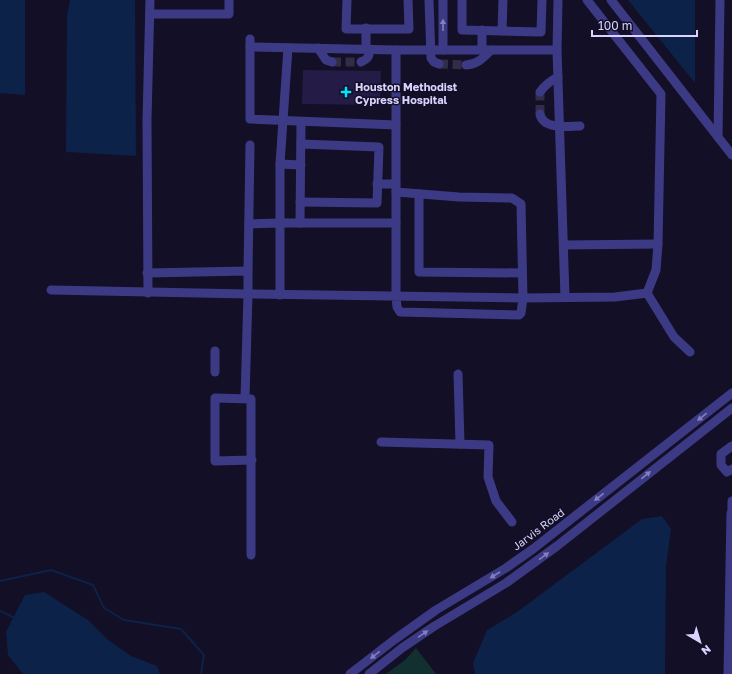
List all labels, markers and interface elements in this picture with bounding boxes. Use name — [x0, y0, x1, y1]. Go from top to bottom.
scale bar — [592, 12, 697, 38]
one-way arrow — [440, 18, 446, 31]
text: 100 m — [598, 18, 632, 33]
place label: Houston Methodist Cypress Hospital — [355, 80, 458, 106]
marker: Houston Methodist Cypress Hospital — [340, 86, 352, 98]
one-way arrow — [696, 413, 707, 421]
one-way arrow — [641, 471, 651, 480]
one-way arrow — [594, 493, 605, 501]
street label: Jarvis Road — [509, 505, 567, 553]
one-way arrow — [539, 552, 549, 560]
one-way arrow — [489, 571, 501, 578]
north arrow — [680, 622, 720, 662]
one-way arrow — [418, 630, 428, 638]
text: N — [699, 643, 714, 658]
one-way arrow — [370, 650, 381, 659]

